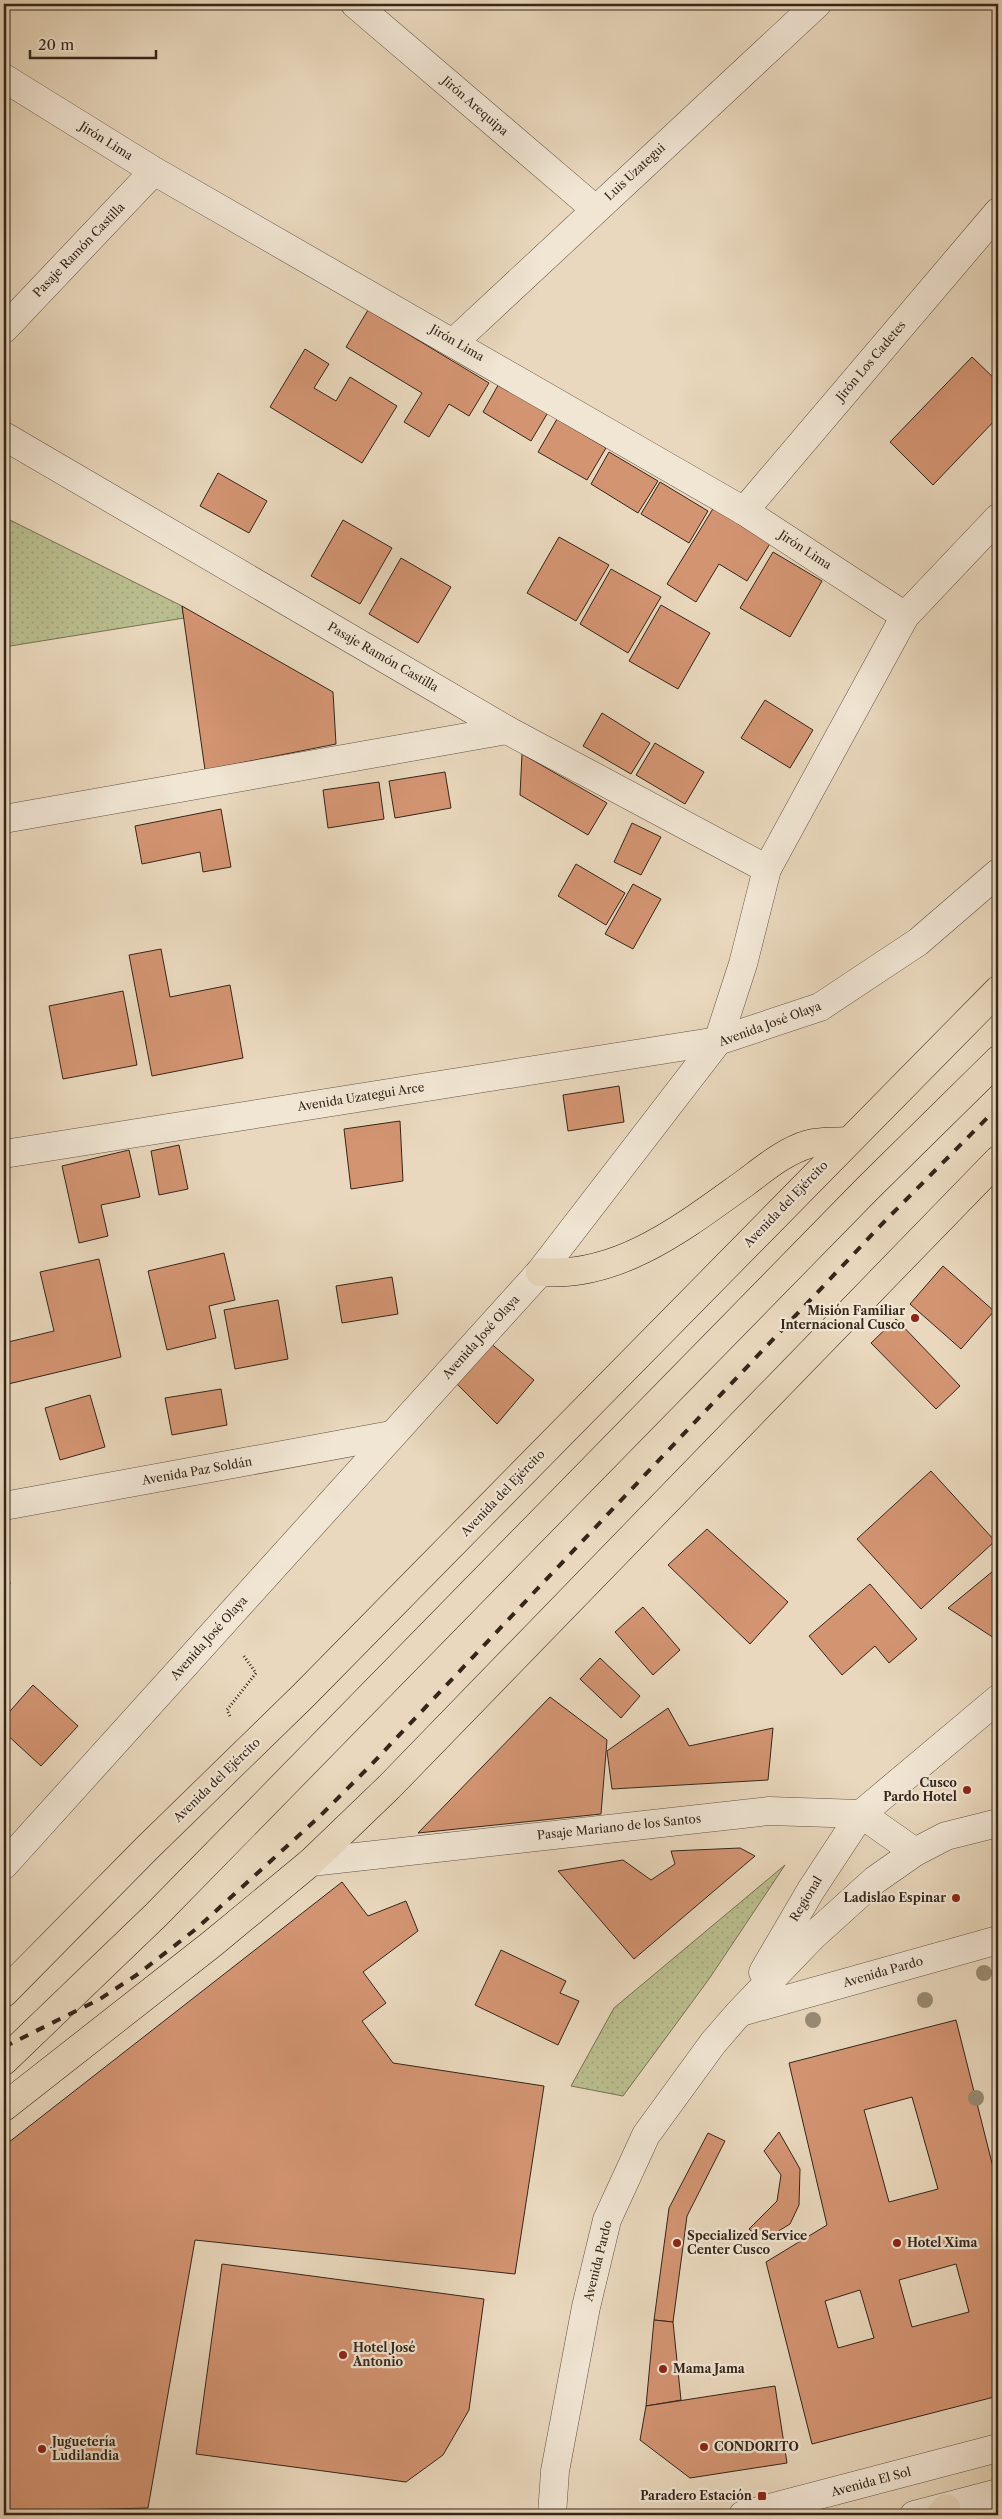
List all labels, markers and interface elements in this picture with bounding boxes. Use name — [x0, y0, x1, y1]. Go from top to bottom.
scale bar — [30, 28, 156, 60]
text: 20 m — [38, 35, 74, 54]
street label: Jirón Arequipa — [438, 71, 512, 139]
street label: Jirón Lima — [75, 117, 136, 163]
street label: Luis Uzategui — [601, 140, 668, 203]
street label: Pasaje Ramón Castilla — [30, 199, 128, 300]
street label: Jirón Los Cadetes — [831, 317, 909, 405]
street label: Jirón Lima — [426, 320, 488, 364]
street label: Jirón Lima — [774, 526, 835, 573]
street label: Pasaje Ramón Castilla — [325, 619, 442, 695]
street label: Avenida José Olaya — [716, 998, 824, 1049]
street label: Avenida Uzategui Arce — [295, 1079, 426, 1114]
street label: Avenida del Ejército — [740, 1157, 831, 1251]
street label: Avenida José Olaya — [438, 1291, 523, 1382]
place label: Misión Familiar Internacional Cusco — [780, 1303, 905, 1332]
marker: Misión Familiar Internacional Cusco — [909, 1312, 921, 1324]
street label: Avenida del Ejército — [457, 1446, 548, 1540]
street label: Avenida Paz Soldán — [140, 1453, 254, 1488]
street label: Avenida José Olaya — [166, 1592, 251, 1683]
street label: Avenida del Ejército — [170, 1734, 263, 1826]
place label: Cusco Pardo Hotel — [883, 1775, 957, 1804]
marker: Cusco Pardo Hotel — [961, 1784, 973, 1796]
street label: Pasaje Mariano de los Santos — [536, 1810, 702, 1843]
street label: Regional — [786, 1873, 825, 1924]
place label: Ladislao Espinar — [843, 1890, 946, 1905]
marker: Ladislao Espinar — [950, 1892, 962, 1904]
street label: Avenida Pardo — [840, 1953, 925, 1990]
street label: Avenida Pardo — [580, 2219, 615, 2304]
place label: Specialized Service Center Cusco — [687, 2228, 807, 2257]
place label: Hotel Xima — [907, 2235, 979, 2250]
marker: Specialized Service Center Cusco — [671, 2237, 683, 2249]
marker: Hotel Xima — [891, 2237, 903, 2249]
place label: Hotel José Antonio — [352, 2340, 416, 2369]
marker: Hotel José Antonio — [337, 2349, 349, 2361]
place label: Mama Jama — [673, 2361, 746, 2376]
marker: Mama Jama — [657, 2363, 669, 2375]
place label: Juguetería Ludilandia — [50, 2434, 120, 2463]
place label: CONDORITO — [714, 2439, 799, 2454]
marker: CONDORITO — [698, 2441, 710, 2453]
marker: Juguetería Ludilandia — [36, 2443, 48, 2455]
street label: Avenida El Sol — [828, 2464, 913, 2500]
place label: Paradero Estación — [640, 2488, 753, 2503]
marker: Paradero Estación — [756, 2490, 768, 2502]

